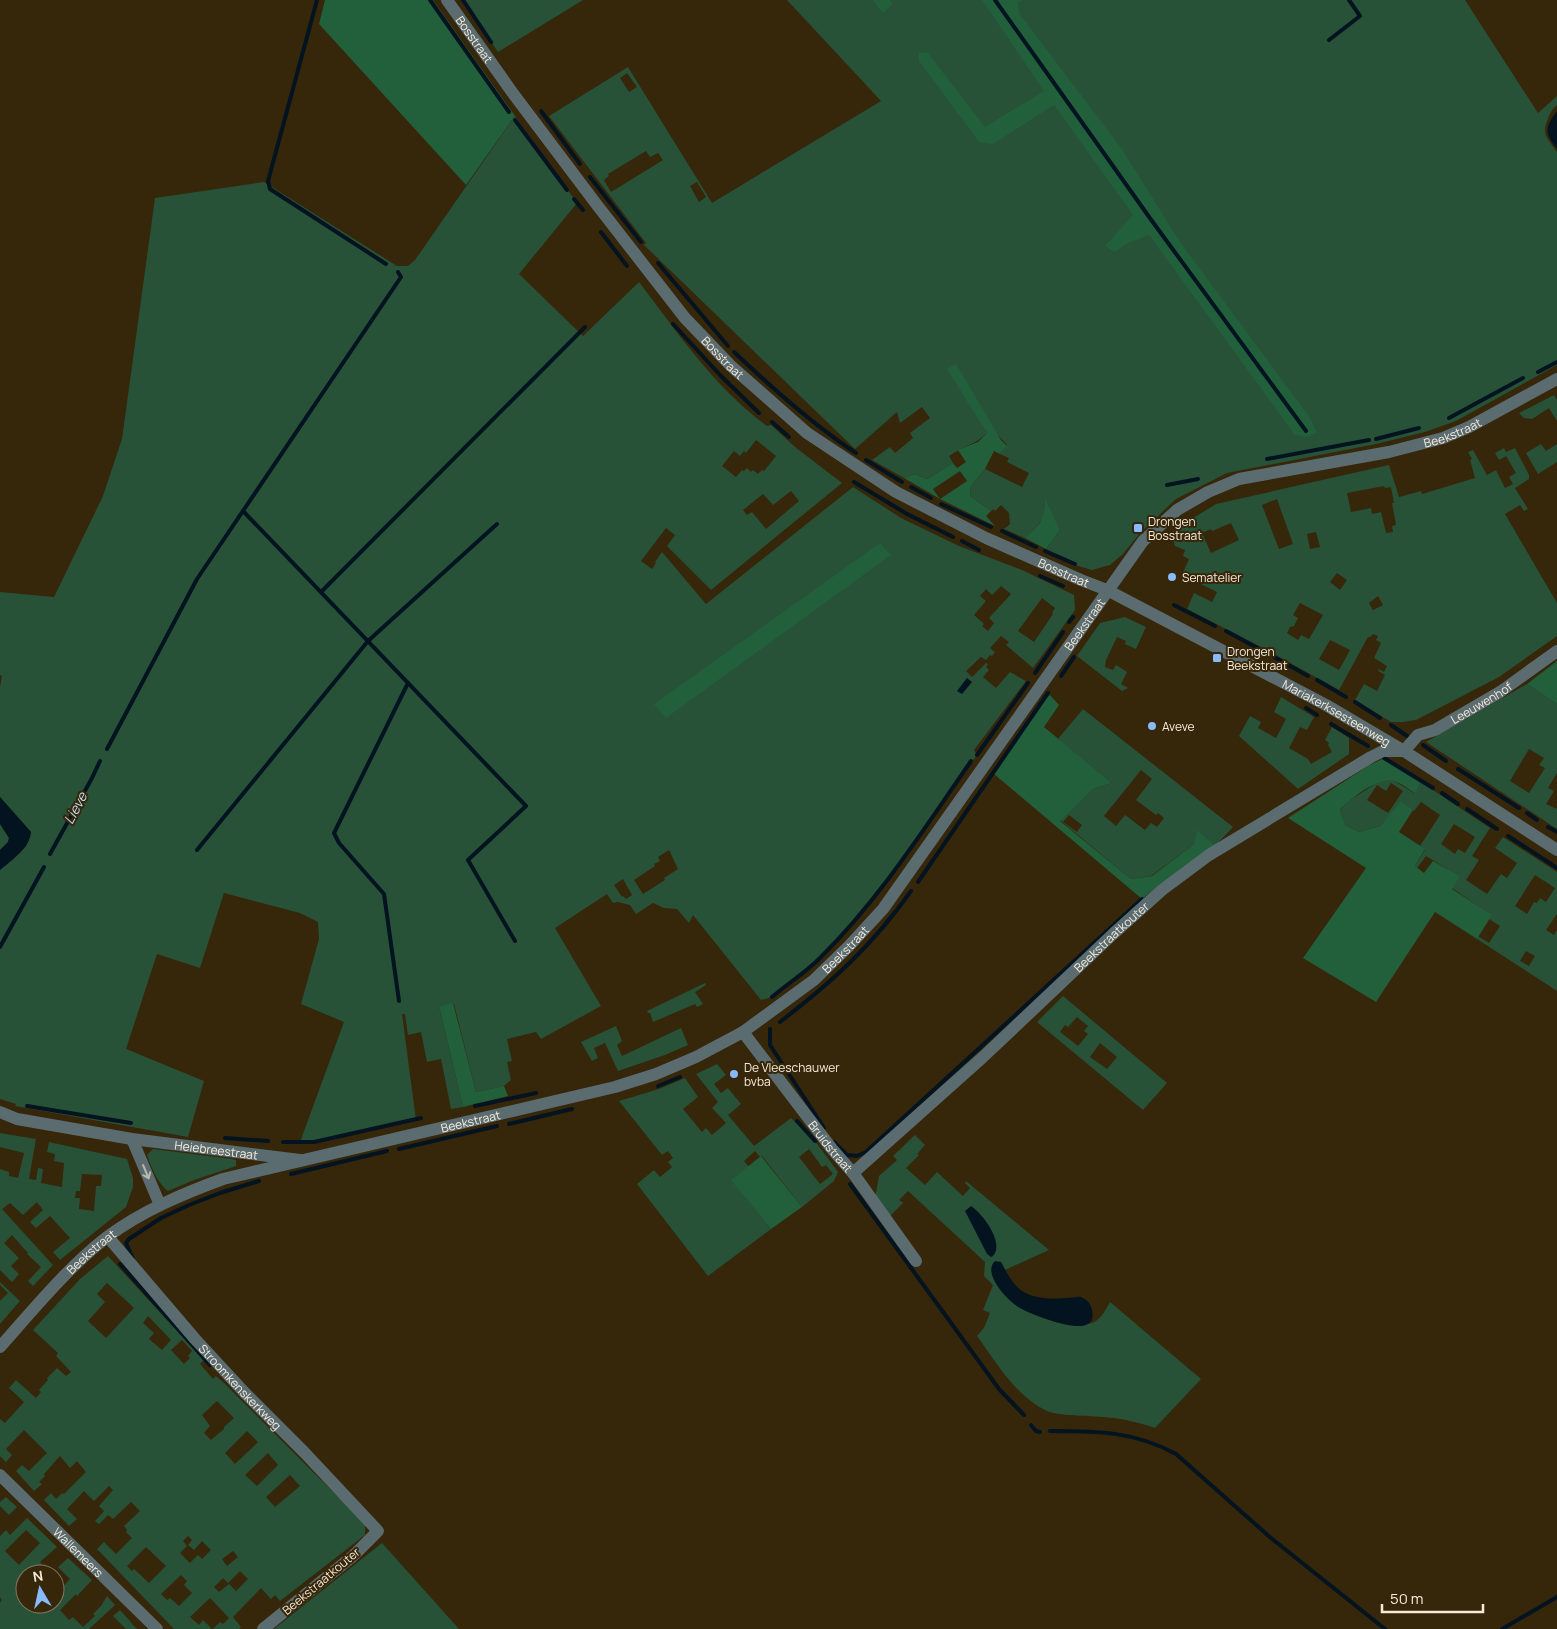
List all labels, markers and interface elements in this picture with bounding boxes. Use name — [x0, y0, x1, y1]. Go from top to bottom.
street label: Bosstraat — [452, 12, 497, 66]
street label: Bosstraat — [698, 332, 748, 383]
street label: Beekstraat — [1422, 413, 1484, 451]
place label: Drongen Bosstraat — [1148, 513, 1202, 544]
marker: Drongen Bosstraat — [1132, 522, 1144, 534]
street label: Bosstraat — [1036, 554, 1092, 591]
place label: Sematelier — [1182, 569, 1242, 586]
marker: Sematelier — [1166, 571, 1178, 583]
street label: Beekstraat — [1060, 594, 1109, 654]
place label: Drongen Beekstraat — [1227, 643, 1288, 674]
marker: Drongen Beekstraat — [1211, 652, 1223, 664]
street label: Mariakerksesteenweg — [1280, 675, 1394, 750]
street label: Leeuwenhof — [1447, 677, 1516, 728]
place label: Aveve — [1162, 718, 1195, 735]
marker: Aveve — [1146, 720, 1158, 732]
water label: Lieve — [59, 788, 92, 827]
street label: Beekstraatkouter — [1070, 897, 1153, 976]
street label: Beekstraat — [818, 921, 873, 977]
place label: De Vleeschauwer bvba — [744, 1059, 840, 1090]
marker: De Vleeschauwer bvba — [728, 1068, 740, 1080]
street label: Beekstraat — [439, 1106, 502, 1136]
street label: Bruidstraat — [805, 1117, 857, 1176]
street label: Heiebreestraat — [174, 1136, 259, 1163]
one-way arrow — [142, 1164, 152, 1179]
street label: Beekstraat — [62, 1225, 119, 1278]
street label: Stroomkenskerkweg — [195, 1340, 286, 1434]
street label: Wallemeers — [50, 1523, 107, 1581]
street label: Beekstraatkouter — [279, 1543, 364, 1619]
north arrow — [15, 1564, 65, 1614]
text: N — [31, 1565, 44, 1586]
scale bar — [1382, 1582, 1483, 1614]
text: 50 m — [1390, 1588, 1424, 1609]

